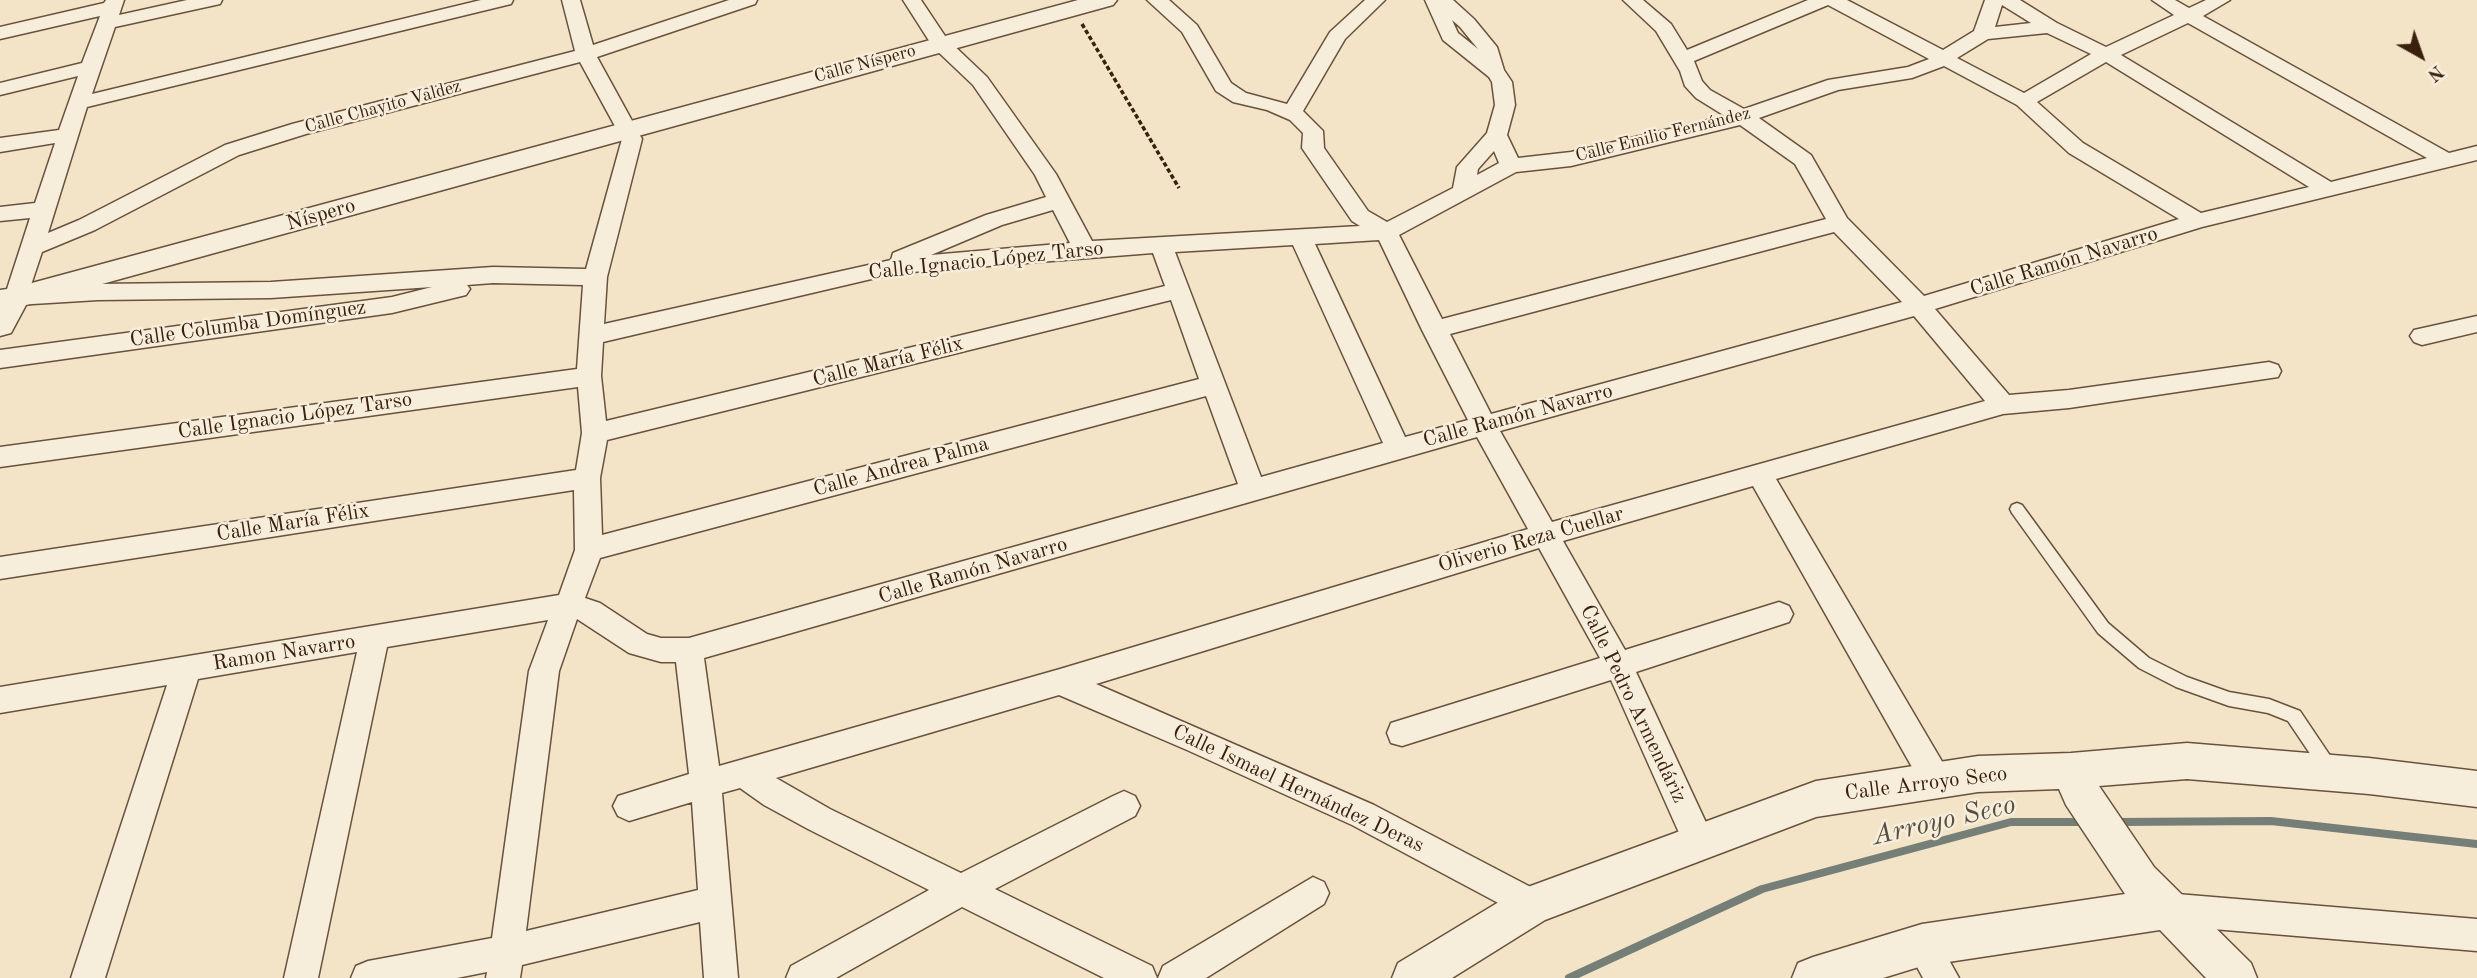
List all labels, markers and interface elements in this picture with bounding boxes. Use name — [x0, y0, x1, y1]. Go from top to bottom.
north arrow — [2386, 21, 2456, 91]
street label: Calle Níspero — [812, 40, 918, 88]
text: N — [2423, 61, 2446, 84]
street label: Calle Chayito Valdez — [302, 76, 464, 138]
street label: Calle Emilio Fernández — [1573, 103, 1753, 167]
street label: Níspero — [284, 193, 358, 237]
street label: Calle Ramón Navarro — [1967, 221, 2161, 303]
street label: Calle Ignacio López Tarso — [867, 236, 1105, 286]
street label: Calle Columba Domínguez — [128, 295, 368, 353]
street label: Calle María Félix — [810, 331, 966, 393]
street label: Calle Ramón Navarro — [1420, 379, 1616, 453]
street label: Calle Ignacio López Tarso — [176, 387, 414, 445]
street label: Calle Andrea Palma — [810, 431, 992, 503]
street label: Calle María Félix — [215, 498, 371, 548]
street label: Oliverio Reza Cuellar — [1435, 501, 1627, 579]
street label: Calle Ramón Navarro — [876, 532, 1070, 610]
street label: Calle Pedro Armendáriz — [1574, 601, 1692, 807]
street label: Ramon Navarro — [211, 629, 357, 677]
street label: Calle Ismael Hernández Deras — [1168, 720, 1428, 858]
street label: Calle Arroyo Seco — [1843, 762, 2009, 806]
water label: Arroyo Seco — [1869, 788, 2019, 854]

